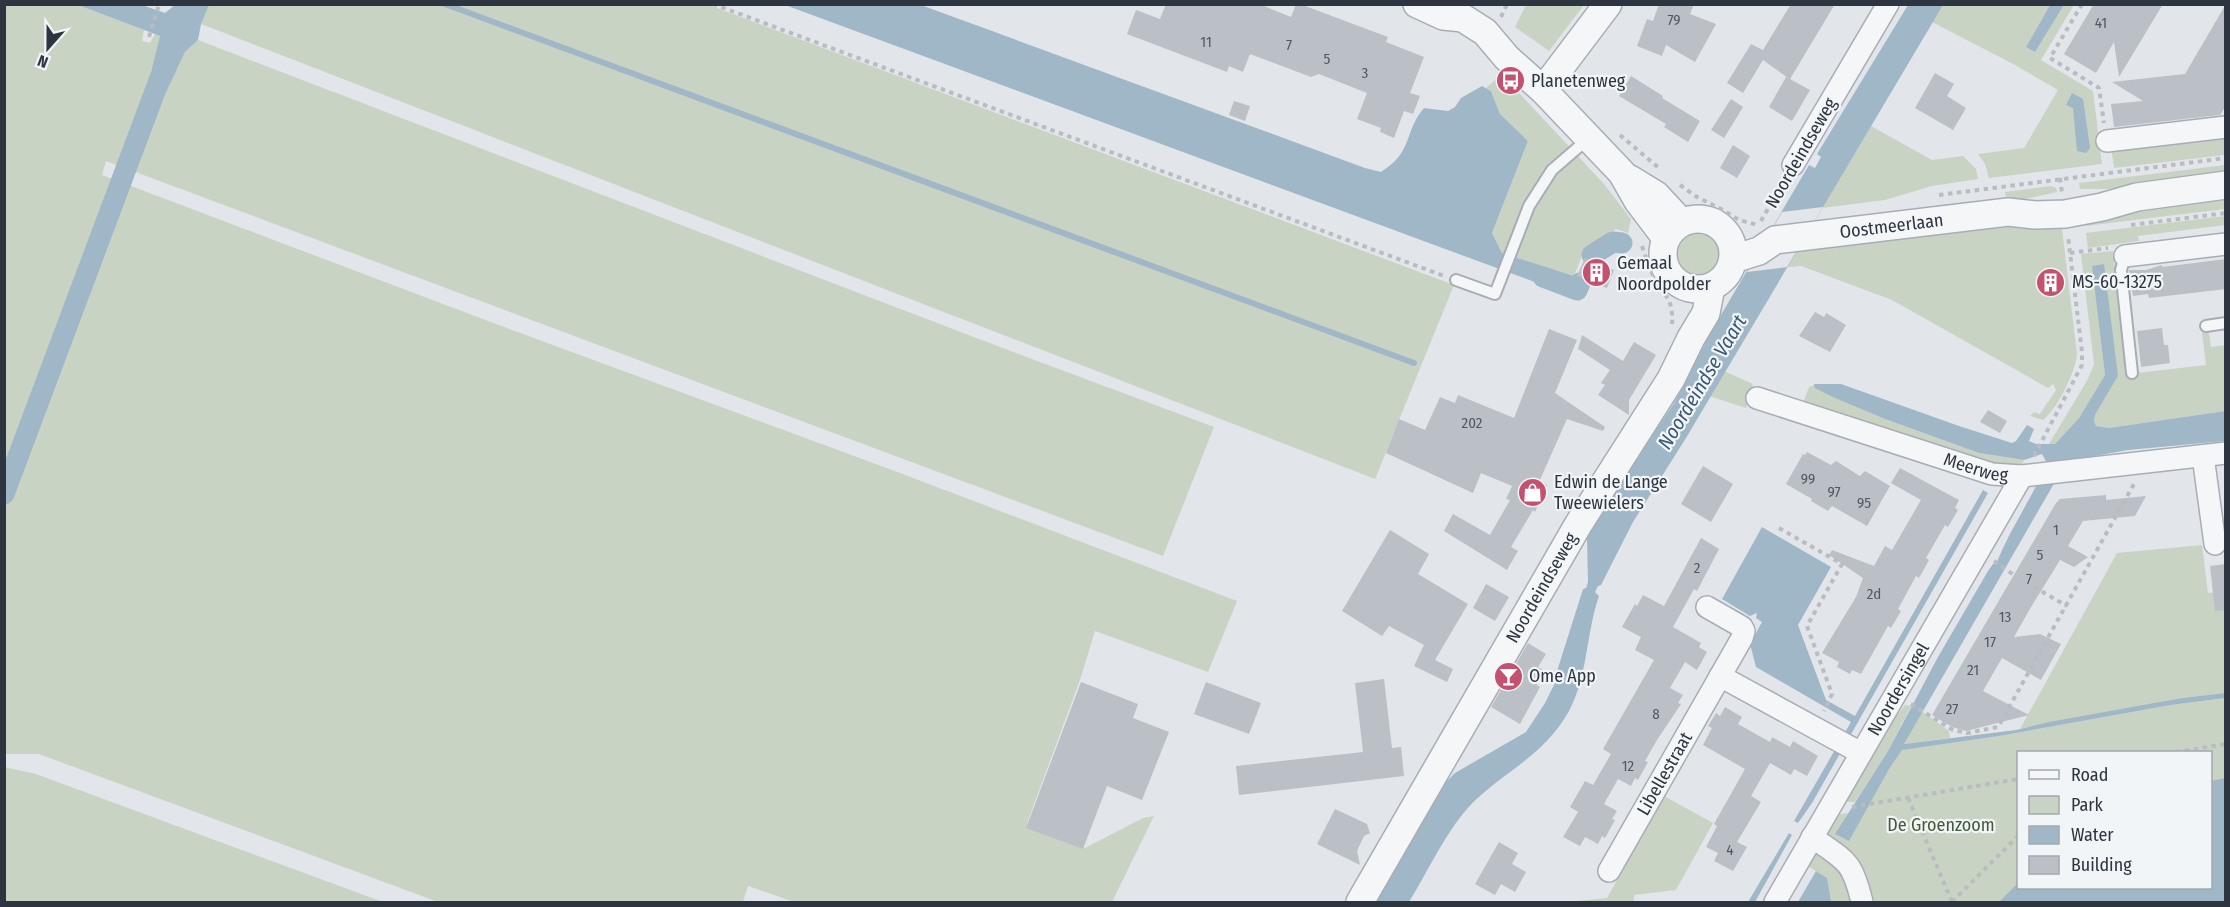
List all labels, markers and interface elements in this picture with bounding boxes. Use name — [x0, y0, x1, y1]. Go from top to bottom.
house number: 79 — [1667, 11, 1681, 29]
house number: 41 — [2095, 14, 2107, 32]
north arrow — [18, 18, 78, 78]
house number: 11 — [1200, 33, 1212, 51]
house number: 7 — [1286, 36, 1292, 54]
house number: 5 — [1324, 50, 1331, 68]
text: N — [35, 51, 51, 72]
house number: 3 — [1362, 64, 1369, 82]
bus stop icon: Planetenweg — [1494, 65, 1526, 97]
place label: Planetenweg — [1531, 70, 1626, 92]
street label: Noordeindseweg — [1761, 94, 1842, 212]
street label: Oostmeerlaan — [1839, 209, 1945, 243]
place label: Gemaal Noordpolder — [1617, 252, 1712, 295]
building icon: Gemaal Noordpolder — [1580, 257, 1612, 289]
building icon: MS-60-13275 — [2035, 266, 2067, 298]
place label: MS-60-13275 — [2072, 271, 2162, 293]
water label: Noordeindse Vaart — [1653, 310, 1752, 453]
house number: 202 — [1462, 414, 1483, 432]
street label: Meerweg — [1941, 448, 2009, 486]
house number: 99 — [1801, 470, 1815, 488]
place label: Edwin de Lange Tweewielers — [1554, 471, 1668, 514]
shop icon: Edwin de Lange Tweewielers — [1517, 476, 1549, 508]
house number: 97 — [1827, 483, 1841, 501]
house number: 95 — [1857, 494, 1871, 512]
house number: 1 — [2053, 521, 2059, 539]
street label: Noordeindseweg — [1501, 528, 1582, 647]
house number: 5 — [2037, 546, 2044, 564]
house number: 2 — [1694, 559, 1701, 577]
house number: 7 — [2026, 570, 2032, 588]
house number: 2d — [1867, 585, 1881, 603]
house number: 13 — [1999, 608, 2012, 626]
house number: 17 — [1984, 633, 1996, 651]
street label: Noordersingel — [1863, 639, 1934, 740]
bar icon: Ome App — [1492, 660, 1524, 692]
house number: 21 — [1967, 661, 1979, 679]
place label: Ome App — [1529, 665, 1596, 687]
house number: 27 — [1946, 700, 1958, 718]
house number: 8 — [1652, 705, 1660, 723]
street label: Libellestraat — [1632, 728, 1697, 819]
legend — [2017, 751, 2212, 889]
house number: 12 — [1622, 757, 1635, 775]
text: Road — [2071, 764, 2108, 786]
text: Park — [2071, 794, 2104, 816]
park label: De Groenzoom — [1887, 814, 1995, 836]
text: Water — [2071, 824, 2114, 846]
house number: 4 — [1726, 841, 1734, 859]
text: Building — [2071, 854, 2132, 876]

